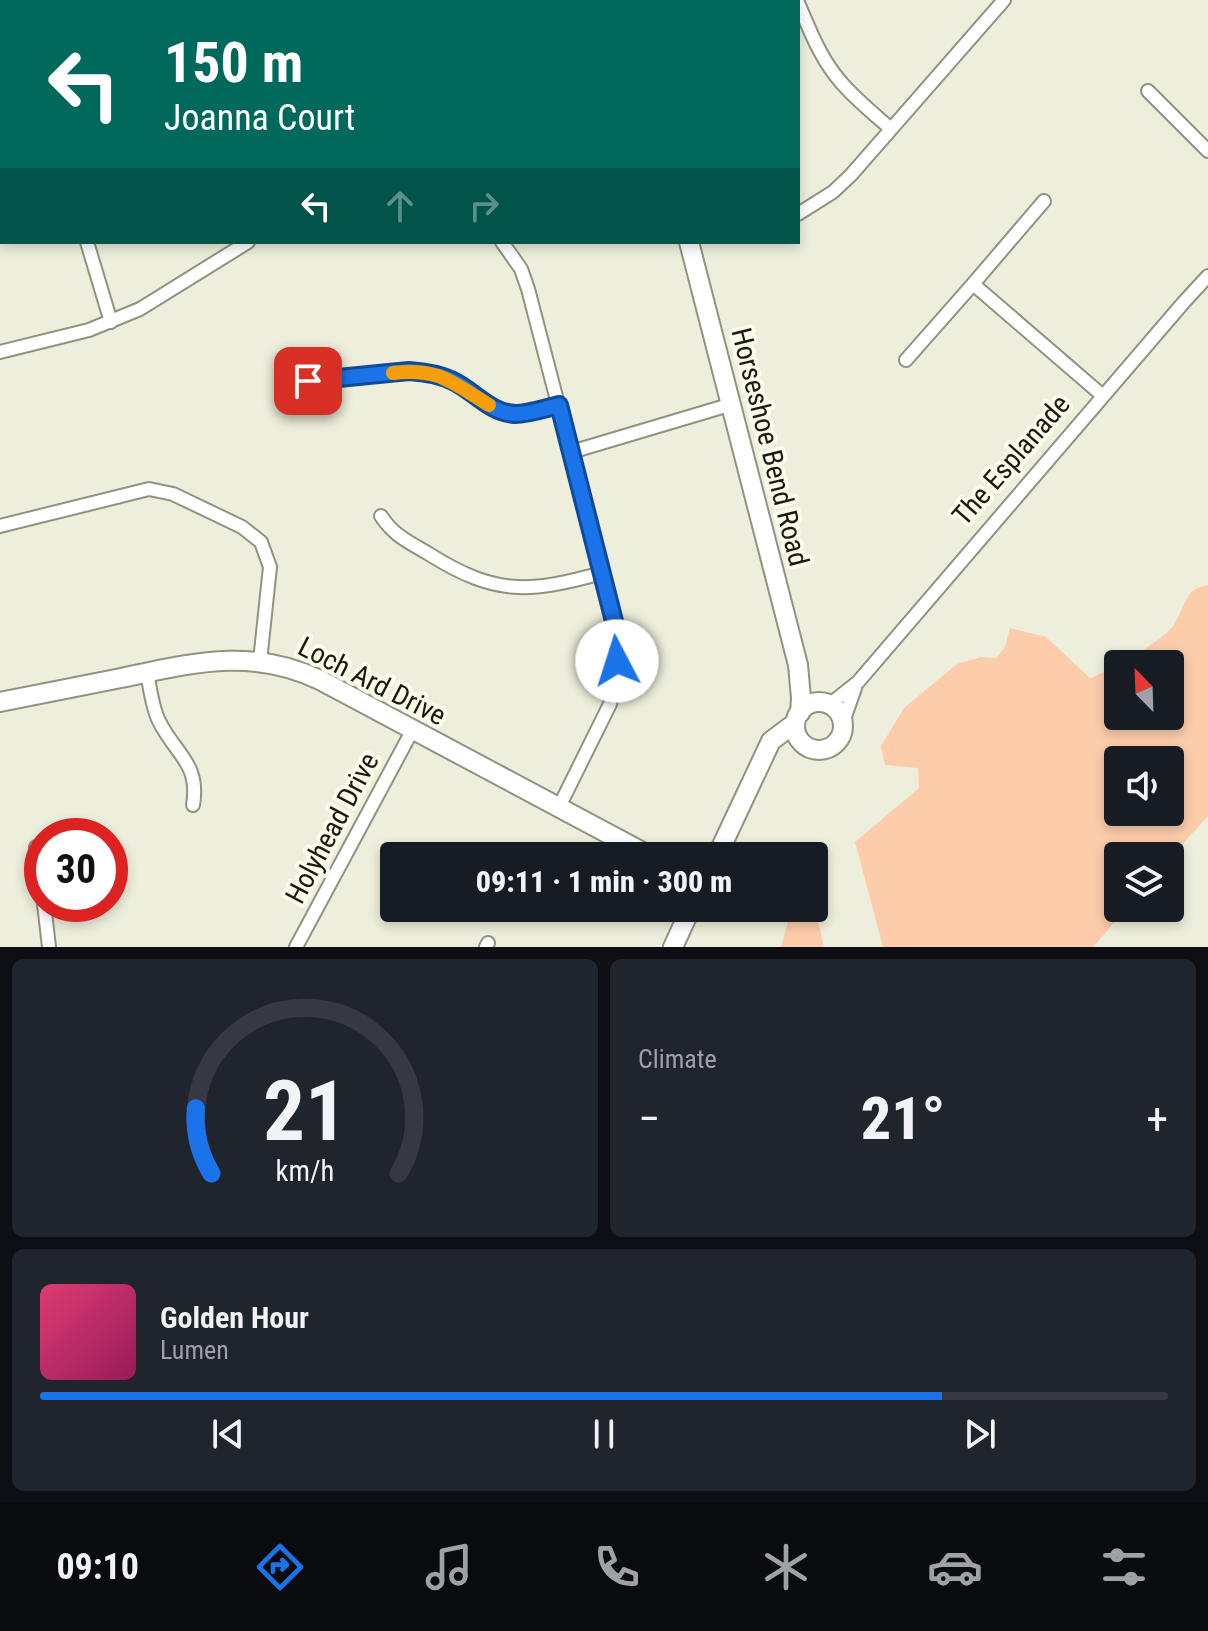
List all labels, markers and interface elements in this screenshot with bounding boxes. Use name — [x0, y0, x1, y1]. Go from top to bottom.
text: 150 m — [164, 30, 303, 96]
icon: left — [32, 32, 136, 136]
text: Joanna Court — [164, 97, 355, 139]
icon: left — [294, 184, 338, 228]
icon: ahead — [378, 184, 422, 228]
icon: right — [462, 184, 506, 228]
street label: Horseshoe Bend Road — [724, 325, 816, 569]
pin — [274, 347, 342, 415]
icon: arrive — [286, 359, 330, 403]
street label: The Esplanade — [945, 388, 1077, 532]
position arrow — [575, 619, 659, 703]
street label: Loch Ard Drive — [293, 630, 451, 732]
north arrow — [1104, 650, 1184, 730]
map controls — [1104, 650, 1184, 922]
button: sound — [1104, 746, 1184, 826]
street label: Holyhead Drive — [279, 747, 385, 909]
speed limit sign: 30 — [24, 818, 128, 922]
button: layers — [1104, 842, 1184, 922]
text: 09:11 · 1 min · 300 m — [476, 864, 732, 899]
text: Climate — [638, 1044, 717, 1074]
text: 21 — [263, 1063, 347, 1160]
text: 21° — [861, 1083, 945, 1154]
text: − — [638, 1093, 660, 1145]
text: + — [1146, 1093, 1168, 1145]
text: km/h — [276, 1154, 334, 1188]
text: Golden Hour — [160, 1300, 309, 1335]
text: Lumen — [160, 1335, 229, 1365]
icon: previous — [206, 1412, 250, 1456]
icon: pause — [582, 1412, 626, 1456]
icon: next — [958, 1412, 1002, 1456]
icon: directions — [252, 1539, 308, 1595]
icon: music — [421, 1539, 477, 1595]
icon: phone — [589, 1539, 645, 1595]
icon: climate — [758, 1539, 814, 1595]
icon: car — [927, 1539, 983, 1595]
icon: filters — [1096, 1539, 1152, 1595]
text: 09:10 — [56, 1546, 139, 1588]

